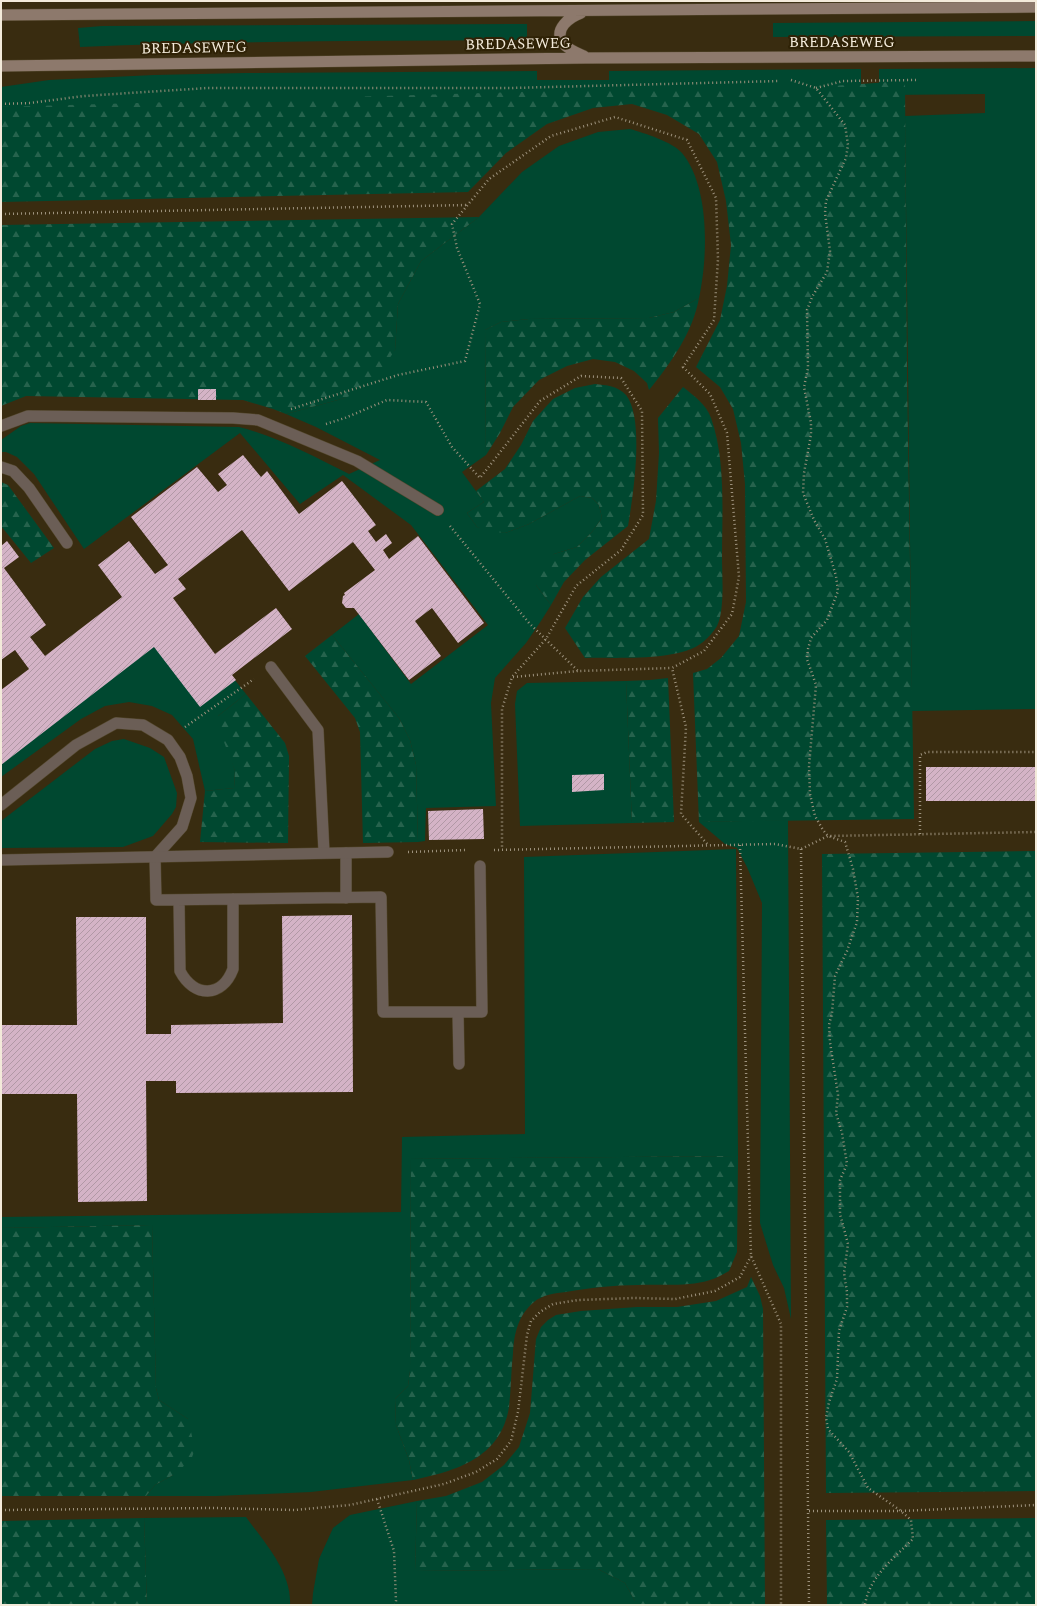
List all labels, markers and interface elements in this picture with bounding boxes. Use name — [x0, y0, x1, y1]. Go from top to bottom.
street label: BREDASEWEG — [789, 31, 895, 54]
street label: BREDASEWEG — [465, 32, 571, 56]
street label: BREDASEWEG — [141, 36, 247, 60]

